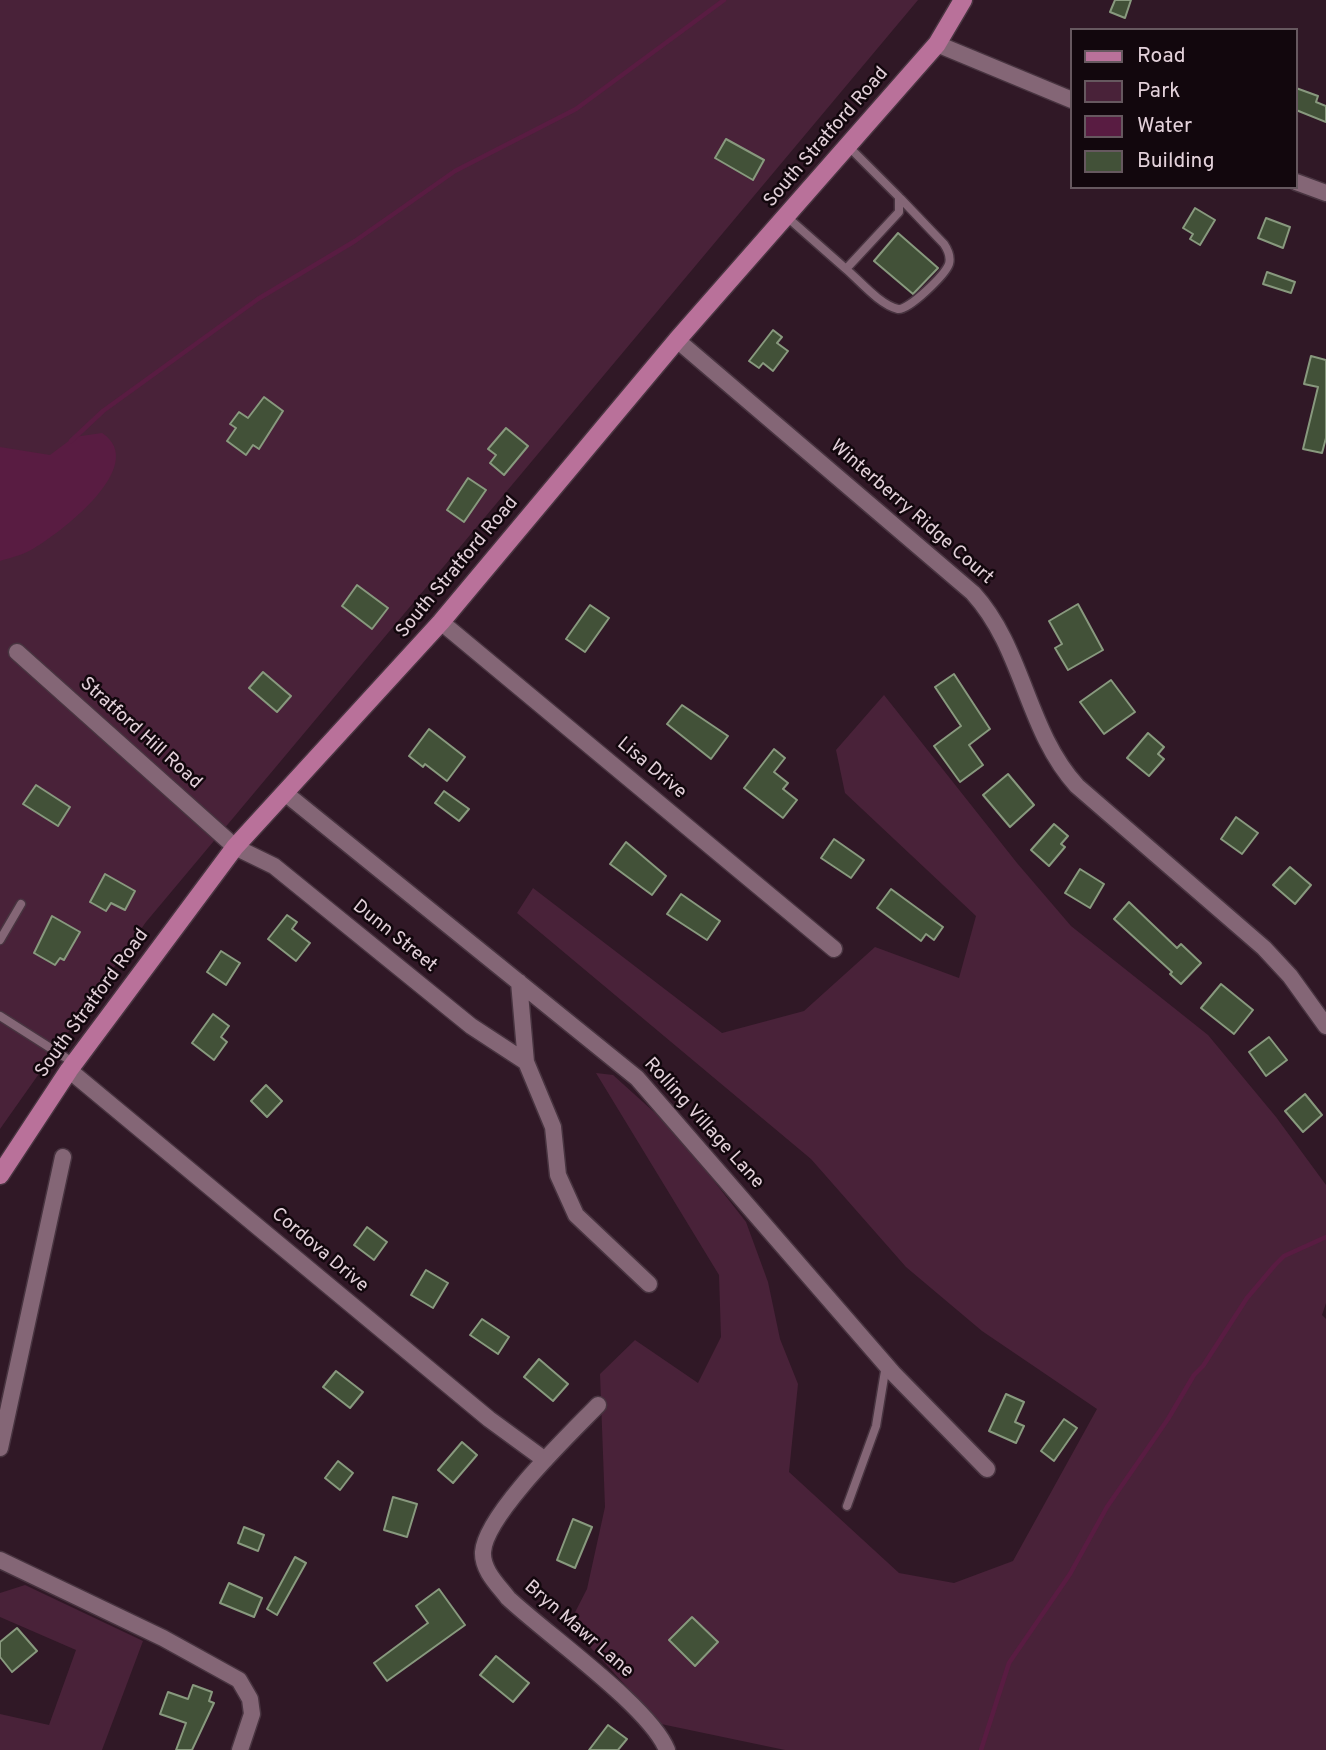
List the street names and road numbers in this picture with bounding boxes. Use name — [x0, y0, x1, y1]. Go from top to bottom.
street label: South Stratford Road — [760, 63, 894, 213]
street label: Winterberry Ridge Court — [825, 436, 997, 590]
street label: South Stratford Road — [392, 492, 524, 644]
street label: Stratford Hill Road — [74, 673, 206, 795]
street label: Lisa Drive — [612, 733, 690, 805]
street label: Dunn Street — [347, 896, 441, 978]
street label: South Stratford Road — [31, 925, 155, 1083]
street label: Rolling Village Lane — [638, 1054, 768, 1194]
street label: Cordova Drive — [266, 1204, 372, 1298]
street label: Bryn Mawr Lane — [519, 1576, 637, 1684]

